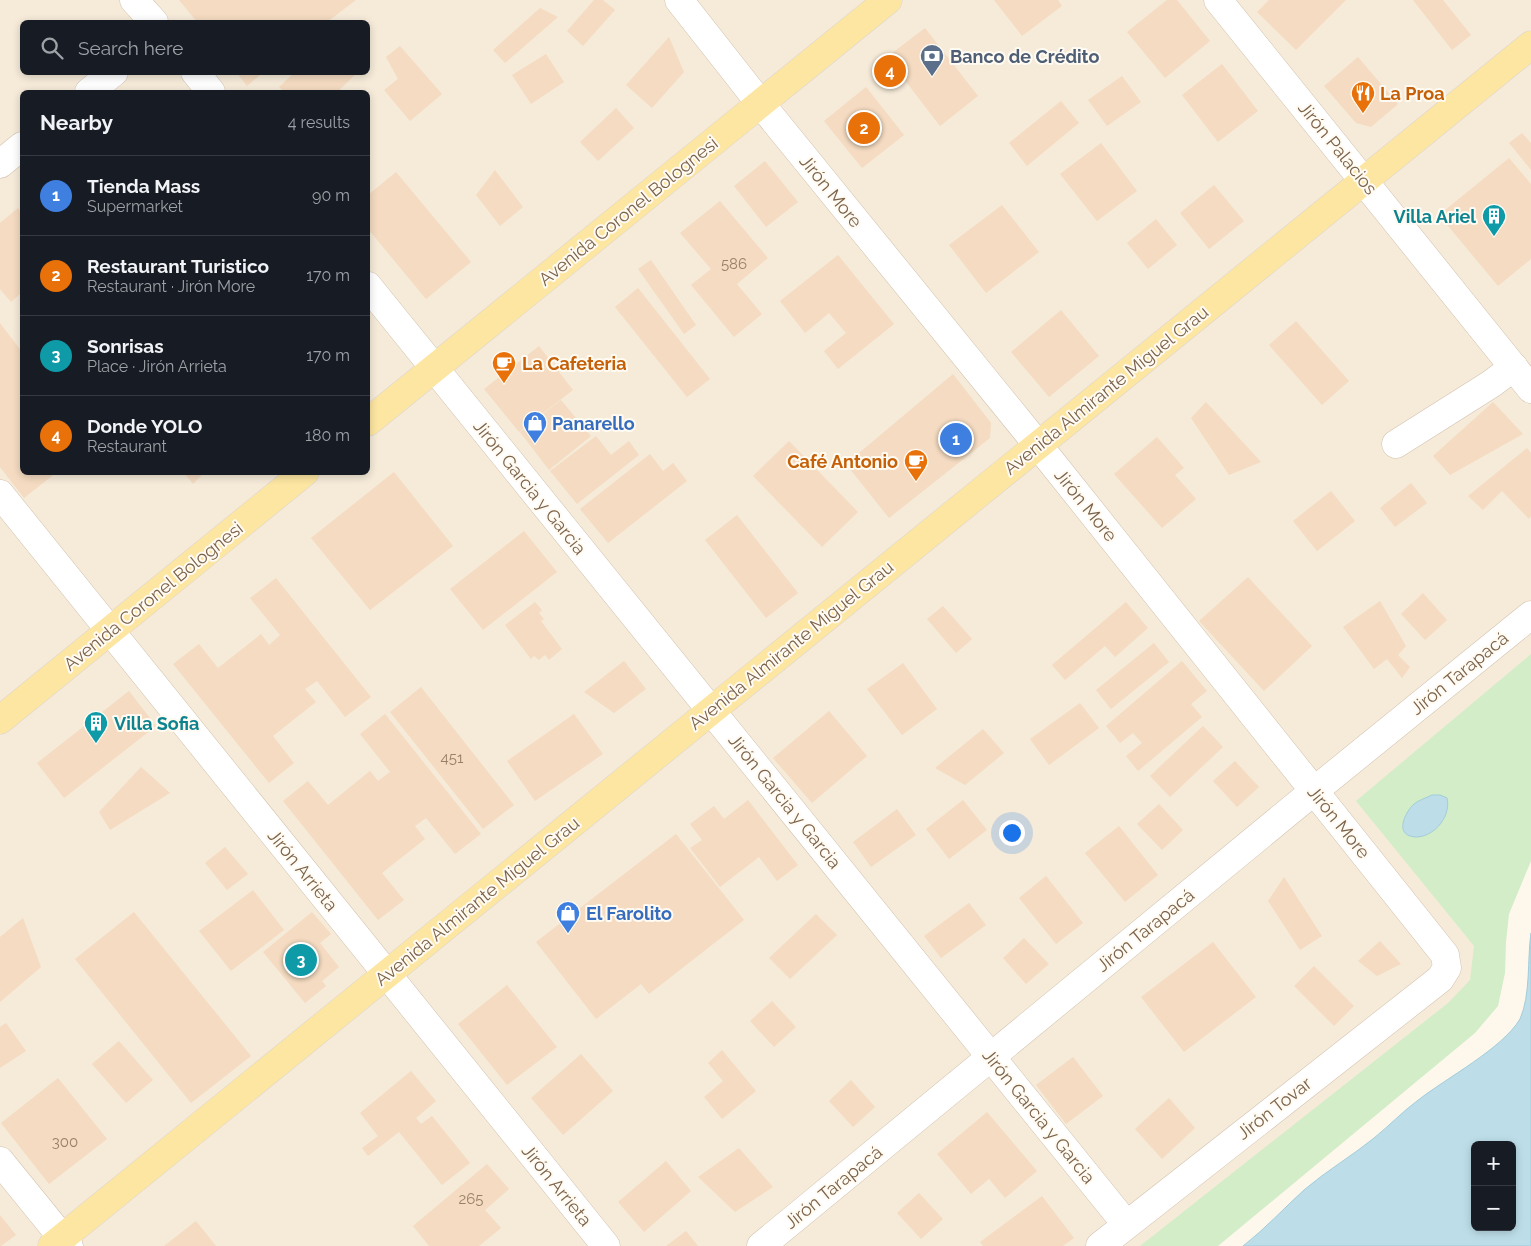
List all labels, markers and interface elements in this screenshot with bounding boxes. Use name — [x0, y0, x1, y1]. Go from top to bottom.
search box — [20, 20, 370, 75]
icon: search — [38, 34, 66, 62]
text: Search here — [78, 37, 184, 59]
bank icon: Banco de Crédito — [919, 43, 945, 77]
place label: Banco de Crédito — [950, 46, 1099, 67]
pin: 4 — [874, 52, 906, 90]
restaurant icon: La Proa — [1350, 80, 1376, 114]
place label: La Proa — [1380, 83, 1444, 104]
street label: Jirón Palacios — [1294, 97, 1382, 199]
pin: 2 — [848, 109, 880, 147]
text: Nearby — [40, 110, 113, 135]
text: 4 results — [288, 113, 350, 132]
street label: Avenida Coronel Bolognesi — [534, 132, 722, 290]
street label: Jirón More — [795, 150, 867, 232]
text: Tienda Mass — [87, 175, 200, 197]
text: 1 — [52, 186, 60, 205]
text: 90 m — [312, 186, 350, 205]
text: Supermarket — [87, 197, 183, 216]
building icon: Villa Ariel — [1481, 203, 1507, 237]
place label: Villa Ariel — [1394, 206, 1476, 227]
text: Restaurant Turistico — [87, 255, 269, 277]
house number: 586 — [721, 255, 747, 273]
text: 2 — [51, 266, 61, 285]
text: 170 m — [306, 266, 350, 285]
text: Restaurant · Jirón More — [87, 277, 255, 296]
street label: Avenida Almirante Miguel Grau — [1000, 301, 1212, 479]
text: Sonrisas — [87, 335, 164, 357]
text: 3 — [52, 346, 60, 365]
text: 170 m — [306, 346, 350, 365]
cafe icon: La Cafeteria — [491, 350, 517, 384]
place label: La Cafeteria — [522, 353, 627, 374]
text: Place · Jirón Arrieta — [87, 357, 227, 376]
shop icon: Panarello — [522, 410, 548, 444]
place label: Panarello — [552, 413, 635, 434]
text: Donde YOLO — [87, 415, 202, 437]
street label: Jirón Garcia y Garcia — [469, 415, 591, 559]
pin: 1 — [940, 420, 972, 458]
text: 4 — [51, 426, 61, 445]
text: 180 m — [305, 426, 350, 445]
text: Restaurant — [87, 437, 167, 456]
cafe icon: Café Antonio — [903, 448, 929, 482]
place label: Café Antonio — [787, 451, 898, 472]
street label: Jirón More — [1050, 464, 1122, 546]
street label: Avenida Coronel Bolognesi — [59, 517, 247, 675]
street label: Avenida Almirante Miguel Grau — [685, 556, 897, 734]
street label: Jirón Tarapacá — [1406, 627, 1512, 719]
building icon: Villa Sofia — [83, 710, 109, 744]
place label: Villa Sofia — [114, 713, 199, 734]
street label: Jirón Garcia y Garcia — [724, 729, 846, 873]
house number: 451 — [441, 749, 464, 767]
street label: Jirón More — [1303, 781, 1375, 863]
street label: Avenida Almirante Miguel Grau — [371, 812, 583, 990]
your location — [999, 820, 1025, 846]
street label: Jirón Arrieta — [264, 825, 342, 915]
street label: Jirón Tarapacá — [1092, 884, 1198, 976]
shop icon: El Farolito — [555, 900, 581, 934]
place label: El Farolito — [586, 903, 672, 924]
pin: 3 — [285, 941, 317, 979]
street label: Jirón Garcia y Garcia — [978, 1044, 1100, 1188]
street label: Jirón Tovar — [1233, 1072, 1316, 1144]
house number: 300 — [52, 1133, 78, 1151]
street label: Jirón Arrieta — [518, 1140, 596, 1230]
street label: Jirón Tarapacá — [780, 1141, 886, 1233]
map controls — [1471, 1141, 1516, 1231]
button: + — [1471, 1141, 1516, 1186]
button: − — [1471, 1186, 1516, 1231]
house number: 265 — [458, 1190, 484, 1208]

